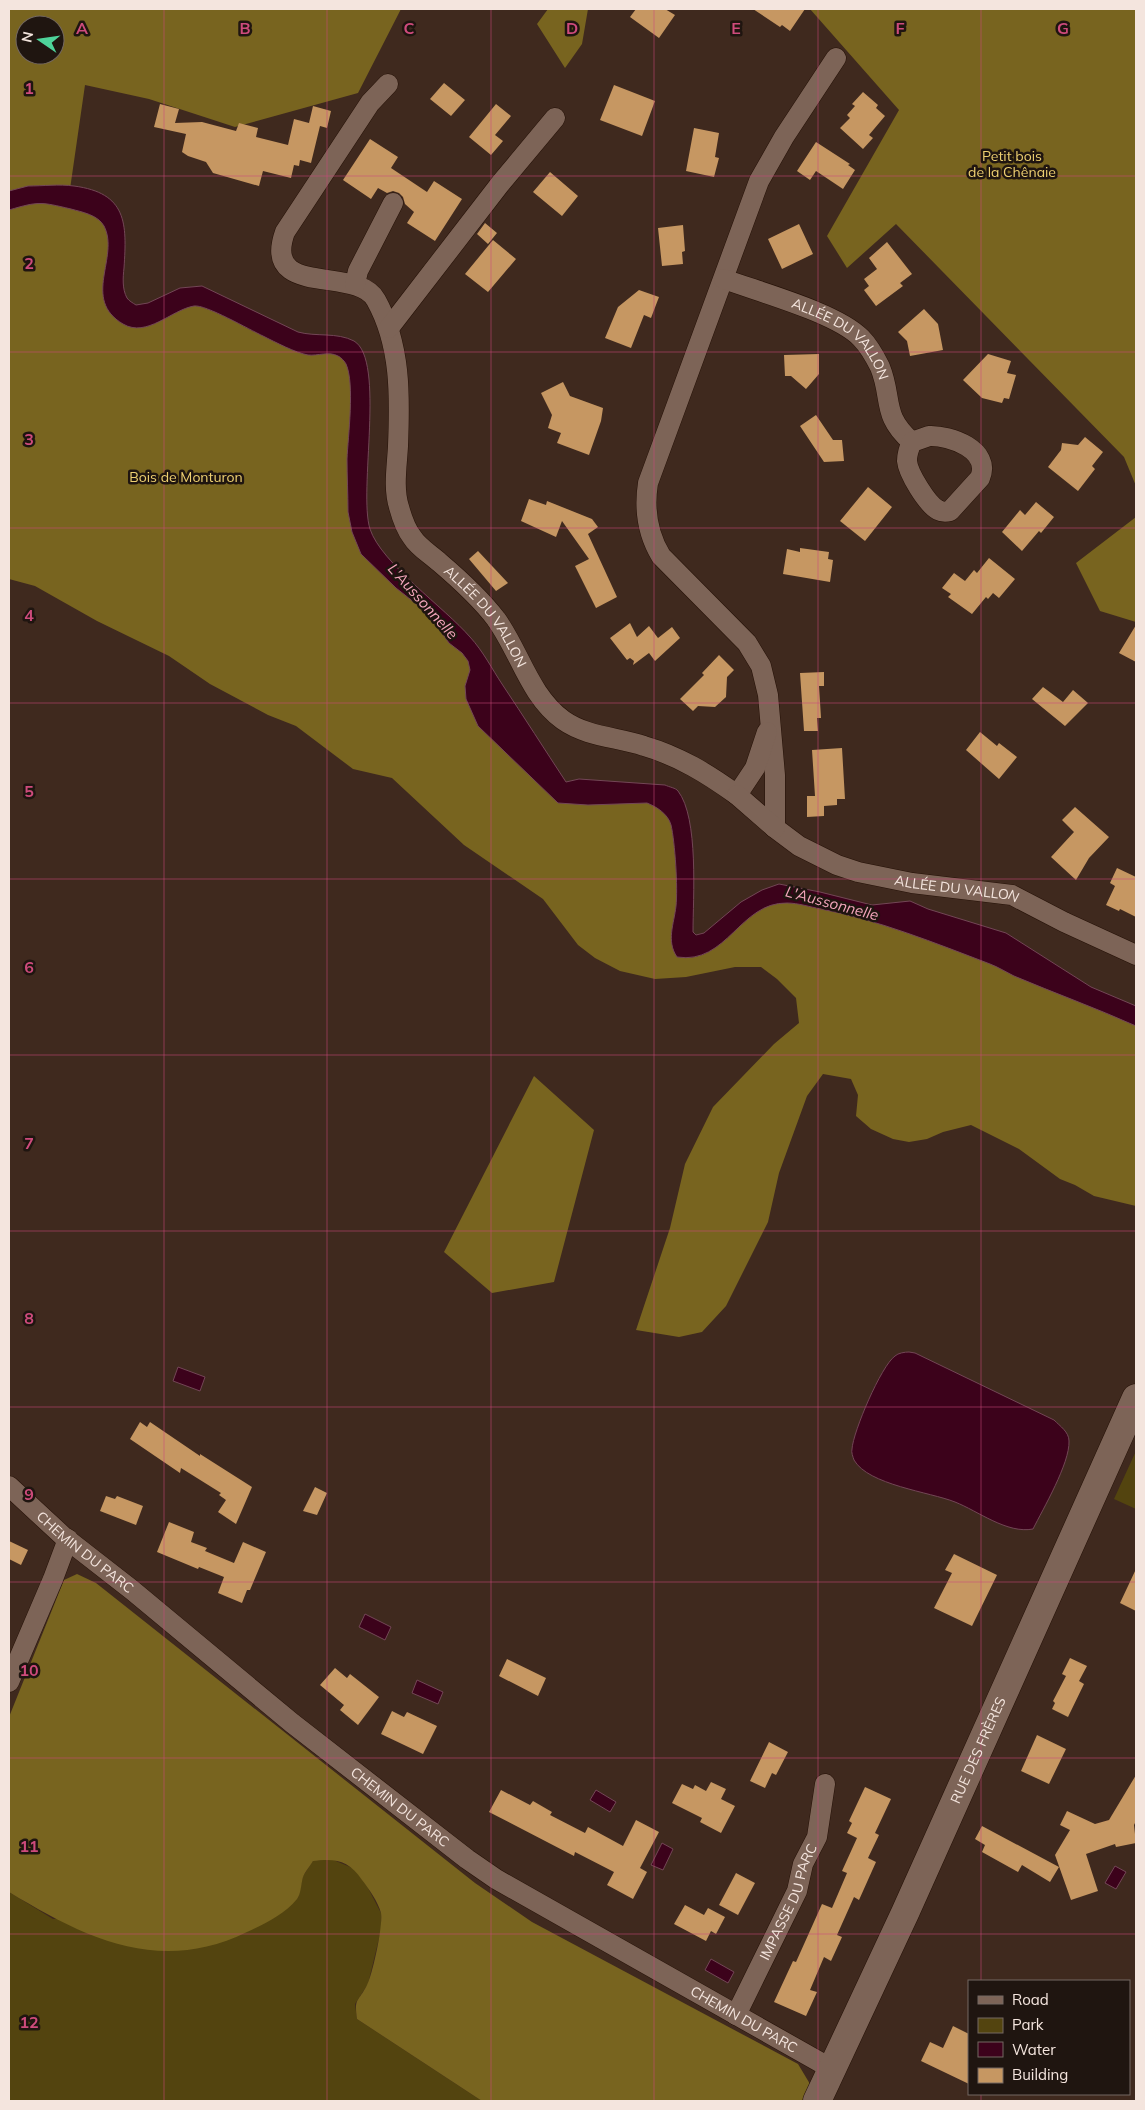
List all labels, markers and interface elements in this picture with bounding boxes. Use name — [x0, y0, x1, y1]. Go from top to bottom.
north arrow — [15, 15, 65, 65]
text: A — [76, 18, 88, 38]
text: B — [239, 18, 251, 38]
text: C — [404, 18, 415, 38]
text: D — [566, 18, 578, 38]
text: E — [731, 18, 741, 38]
text: F — [895, 18, 905, 38]
text: G — [1057, 18, 1069, 38]
text: N — [17, 30, 37, 44]
text: 1 — [24, 78, 34, 98]
park label: Petit bois de la Chênaie — [968, 147, 1056, 181]
text: 2 — [24, 253, 34, 273]
street label: ALLÉE DU VALLON — [789, 294, 893, 382]
text: 3 — [24, 429, 34, 449]
park label: Bois de Monturon — [129, 468, 243, 486]
water label: L'Aussonnelle — [384, 559, 462, 643]
street label: ALLÉE DU VALLON — [440, 561, 531, 670]
text: 4 — [24, 605, 34, 625]
text: 5 — [24, 781, 34, 801]
street label: ALLÉE DU VALLON — [893, 871, 1023, 906]
water label: L'Aussonnelle — [783, 881, 881, 925]
text: 6 — [24, 957, 34, 977]
text: 7 — [24, 1133, 34, 1153]
text: 8 — [24, 1308, 34, 1328]
text: 9 — [24, 1484, 34, 1504]
street label: CHEMIN DU PARC — [33, 1507, 137, 1597]
text: 10 — [19, 1660, 39, 1680]
street label: RUE DES FRÈRES — [946, 1694, 1010, 1806]
street label: CHEMIN DU PARC — [347, 1763, 453, 1851]
text: 11 — [19, 1836, 39, 1856]
street label: IMPASSE DU PARC — [755, 1840, 821, 1963]
legend — [968, 1980, 1130, 2095]
street label: CHEMIN DU PARC — [687, 1982, 801, 2057]
text: Road — [1012, 1990, 1049, 2009]
text: 12 — [19, 2012, 39, 2032]
text: Park — [1012, 2015, 1044, 2034]
text: Water — [1012, 2040, 1056, 2059]
text: Building — [1012, 2065, 1068, 2084]

